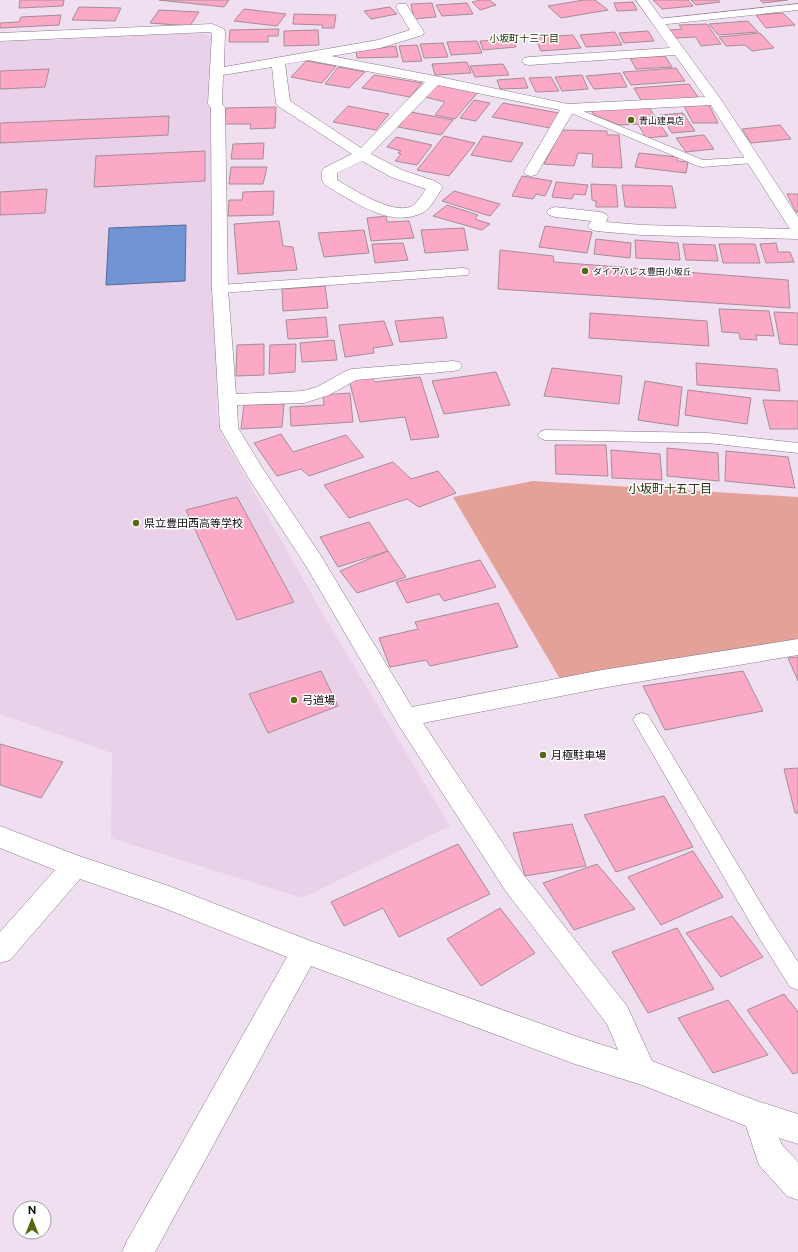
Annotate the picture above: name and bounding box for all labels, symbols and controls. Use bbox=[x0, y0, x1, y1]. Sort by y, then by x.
district label: 小坂町十三丁目 bbox=[489, 32, 559, 44]
marker: 青山建具店 bbox=[626, 115, 636, 125]
place label: 青山建具店 bbox=[639, 115, 684, 126]
marker: ダイアパレス豊田小坂丘 bbox=[580, 266, 590, 276]
place label: ダイアパレス豊田小坂丘 bbox=[593, 266, 692, 277]
district label: 小坂町十五丁目 bbox=[628, 482, 712, 496]
place label: 県立豊田西高等学校 bbox=[144, 517, 243, 529]
marker: 県立豊田西高等学校 bbox=[131, 518, 141, 528]
place label: 弓道場 bbox=[302, 694, 335, 706]
marker: 弓道場 bbox=[289, 695, 299, 705]
place label: 月極駐車場 bbox=[551, 749, 606, 761]
marker: 月極駐車場 bbox=[538, 750, 548, 760]
north arrow bbox=[12, 1200, 52, 1240]
text: N bbox=[28, 1204, 36, 1216]

